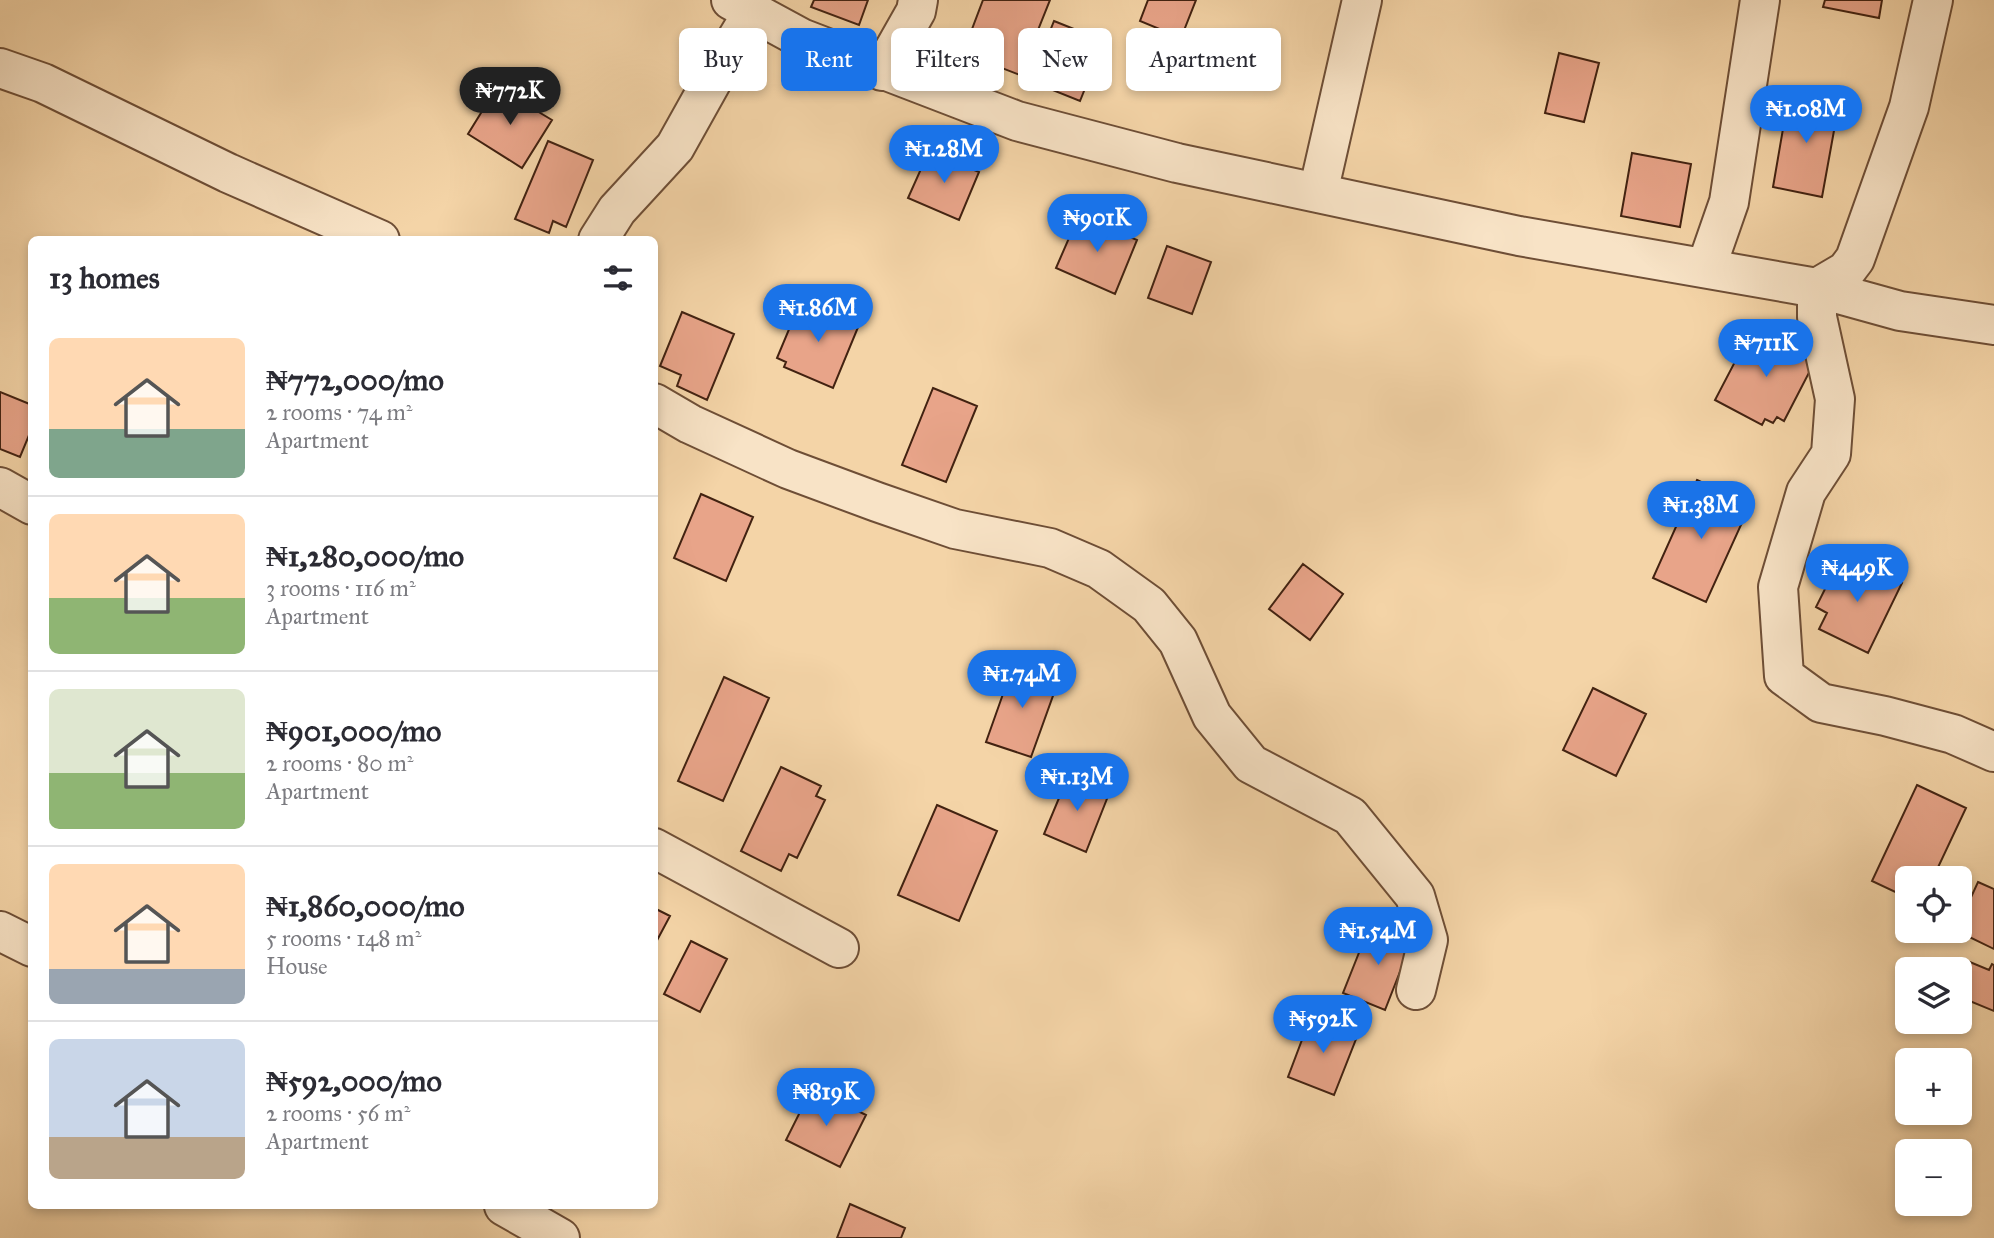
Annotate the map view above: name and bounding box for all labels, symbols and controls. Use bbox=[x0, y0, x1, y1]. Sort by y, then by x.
chip: Buy bbox=[679, 28, 767, 91]
chip: Rent bbox=[781, 28, 877, 91]
chip: Filters bbox=[891, 28, 1004, 91]
chip: New bbox=[1018, 28, 1112, 91]
chip: Apartment bbox=[1126, 28, 1281, 91]
pin: ₦772K bbox=[461, 68, 559, 127]
text: ₦772K bbox=[476, 76, 544, 104]
pin: ₦1.08M bbox=[1749, 86, 1863, 145]
text: ₦1.08M bbox=[1766, 94, 1846, 122]
pin: ₦1.28M bbox=[887, 125, 1001, 185]
text: ₦1.28M bbox=[905, 134, 983, 162]
pin: ₦901K bbox=[1048, 194, 1146, 254]
text: ₦901K bbox=[1063, 203, 1131, 231]
icon: filters bbox=[599, 259, 637, 297]
text: 13 homes bbox=[49, 260, 160, 296]
pin: ₦1.86M bbox=[761, 284, 875, 344]
text: ₦1.86M bbox=[779, 293, 857, 321]
pin: ₦711K bbox=[1717, 320, 1815, 379]
text: ₦711K bbox=[1734, 328, 1798, 356]
text: ₦772,000/mo bbox=[266, 362, 444, 398]
icon: home bbox=[105, 366, 189, 450]
text: 2 rooms · 74 m² bbox=[266, 398, 412, 426]
text: Apartment bbox=[266, 426, 369, 454]
pin: ₦1.38M bbox=[1644, 482, 1758, 541]
text: ₦1.38M bbox=[1663, 490, 1739, 518]
text: ₦1,280,000/mo bbox=[266, 538, 464, 574]
icon: home bbox=[105, 542, 189, 626]
pin: ₦449K bbox=[1808, 544, 1906, 604]
text: ₦449K bbox=[1822, 553, 1892, 581]
text: 3 rooms · 116 m² bbox=[266, 574, 416, 602]
text: Apartment bbox=[266, 602, 369, 630]
pin: ₦1.74M bbox=[965, 650, 1079, 710]
text: ₦1.74M bbox=[983, 659, 1061, 687]
text: ₦901,000/mo bbox=[266, 713, 441, 749]
icon: home bbox=[105, 717, 189, 801]
text: 2 rooms · 80 m² bbox=[266, 749, 413, 777]
pin: ₦1.13M bbox=[1020, 754, 1134, 813]
text: ₦1.13M bbox=[1041, 762, 1113, 790]
text: Apartment bbox=[266, 777, 369, 805]
map controls bbox=[1895, 866, 1972, 1216]
button: locate bbox=[1895, 866, 1972, 943]
text: ₦1,860,000/mo bbox=[266, 888, 465, 924]
icon: home bbox=[105, 892, 189, 976]
pin: ₦1.54M bbox=[1321, 908, 1435, 967]
text: ₦1.54M bbox=[1340, 916, 1416, 944]
text: 5 rooms · 148 m² bbox=[266, 924, 421, 952]
text: House bbox=[266, 952, 328, 980]
button: layers bbox=[1895, 957, 1972, 1034]
pin: ₦592K bbox=[1274, 996, 1372, 1055]
text: ₦592K bbox=[1289, 1004, 1357, 1032]
button: + bbox=[1895, 1048, 1972, 1125]
text: ₦592,000/mo bbox=[266, 1063, 442, 1099]
icon: home bbox=[105, 1067, 189, 1151]
pin: ₦819K bbox=[777, 1068, 875, 1128]
text: ₦819K bbox=[793, 1077, 859, 1105]
text: 2 rooms · 56 m² bbox=[266, 1099, 410, 1127]
text: Apartment bbox=[266, 1127, 369, 1155]
button: − bbox=[1895, 1139, 1972, 1216]

